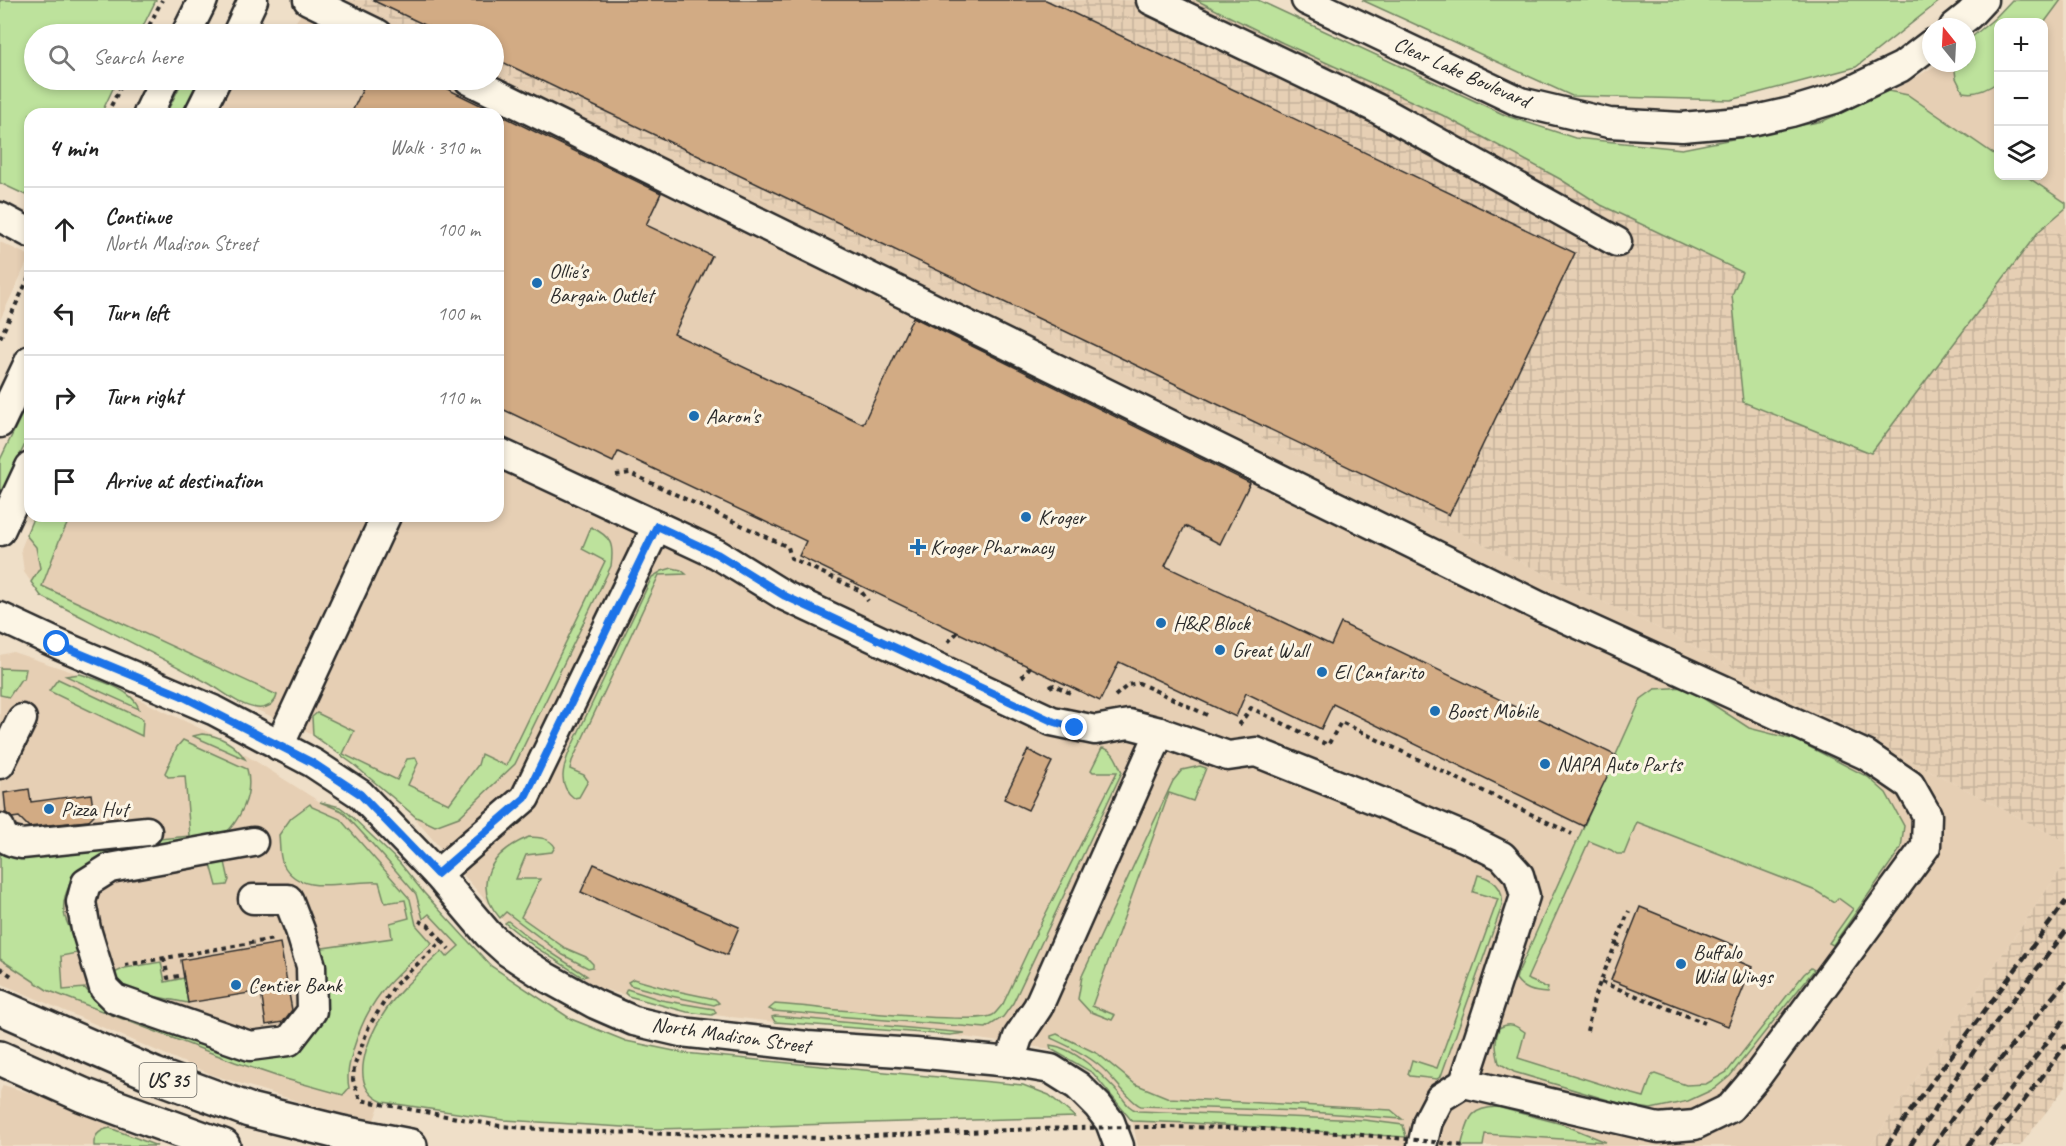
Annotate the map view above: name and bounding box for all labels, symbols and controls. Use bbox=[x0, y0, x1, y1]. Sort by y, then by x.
north arrow bbox=[1922, 18, 1976, 72]
map controls bbox=[1994, 18, 2048, 180]
button: + bbox=[1994, 18, 2048, 72]
search box bbox=[24, 24, 504, 90]
street label: Clear Lake Boulevard bbox=[1390, 30, 1537, 115]
icon: search bbox=[45, 41, 78, 74]
text: Search here bbox=[93, 43, 183, 71]
button: − bbox=[1994, 72, 2048, 126]
button: layers bbox=[1994, 126, 2048, 180]
text: 4 min bbox=[48, 131, 98, 164]
text: Walk · 310 m bbox=[390, 135, 480, 160]
text: Continue bbox=[105, 203, 171, 231]
icon: ahead bbox=[48, 213, 81, 246]
text: 100 m bbox=[437, 217, 480, 242]
text: North Madison Street bbox=[105, 231, 257, 256]
place label: Ollie's Bargain Outlet bbox=[549, 258, 657, 308]
marker: Ollie's Bargain Outlet bbox=[530, 276, 544, 290]
icon: left bbox=[48, 297, 81, 330]
text: Turn left bbox=[105, 299, 169, 327]
text: 100 m bbox=[437, 301, 480, 326]
icon: right bbox=[48, 381, 81, 414]
text: Turn right bbox=[105, 383, 182, 411]
text: 110 m bbox=[437, 385, 480, 410]
place label: Aaron's bbox=[706, 403, 762, 429]
marker: Aaron's bbox=[687, 409, 701, 423]
icon: arrive bbox=[48, 465, 81, 498]
text: Arrive at destination bbox=[105, 467, 262, 495]
place label: Kroger bbox=[1038, 504, 1087, 530]
marker: Kroger bbox=[1019, 510, 1033, 524]
place label: Kroger Pharmacy bbox=[930, 534, 1056, 560]
marker: Kroger Pharmacy bbox=[911, 540, 925, 554]
place label: H&R Block bbox=[1173, 610, 1251, 636]
marker: H&R Block bbox=[1154, 616, 1168, 630]
route start bbox=[43, 630, 69, 656]
place label: Great Wall bbox=[1232, 637, 1311, 663]
marker: Great Wall bbox=[1213, 643, 1227, 657]
place label: El Cantarito bbox=[1334, 659, 1425, 685]
marker: El Cantarito bbox=[1315, 665, 1329, 679]
place label: Boost Mobile bbox=[1447, 698, 1539, 724]
marker: Boost Mobile bbox=[1428, 704, 1442, 718]
route end bbox=[1061, 714, 1087, 740]
place label: NAPA Auto Parts bbox=[1557, 751, 1684, 777]
marker: NAPA Auto Parts bbox=[1538, 757, 1552, 771]
place label: Pizza Hut bbox=[61, 796, 131, 822]
marker: Pizza Hut bbox=[42, 802, 56, 816]
place label: Buffalo Wild Wings bbox=[1693, 939, 1775, 989]
marker: Buffalo Wild Wings bbox=[1674, 957, 1688, 971]
place label: Centier Bank bbox=[248, 972, 343, 998]
marker: Centier Bank bbox=[229, 978, 243, 992]
street label: North Madison Street bbox=[650, 1011, 815, 1059]
road number: US 35 bbox=[140, 1063, 196, 1097]

